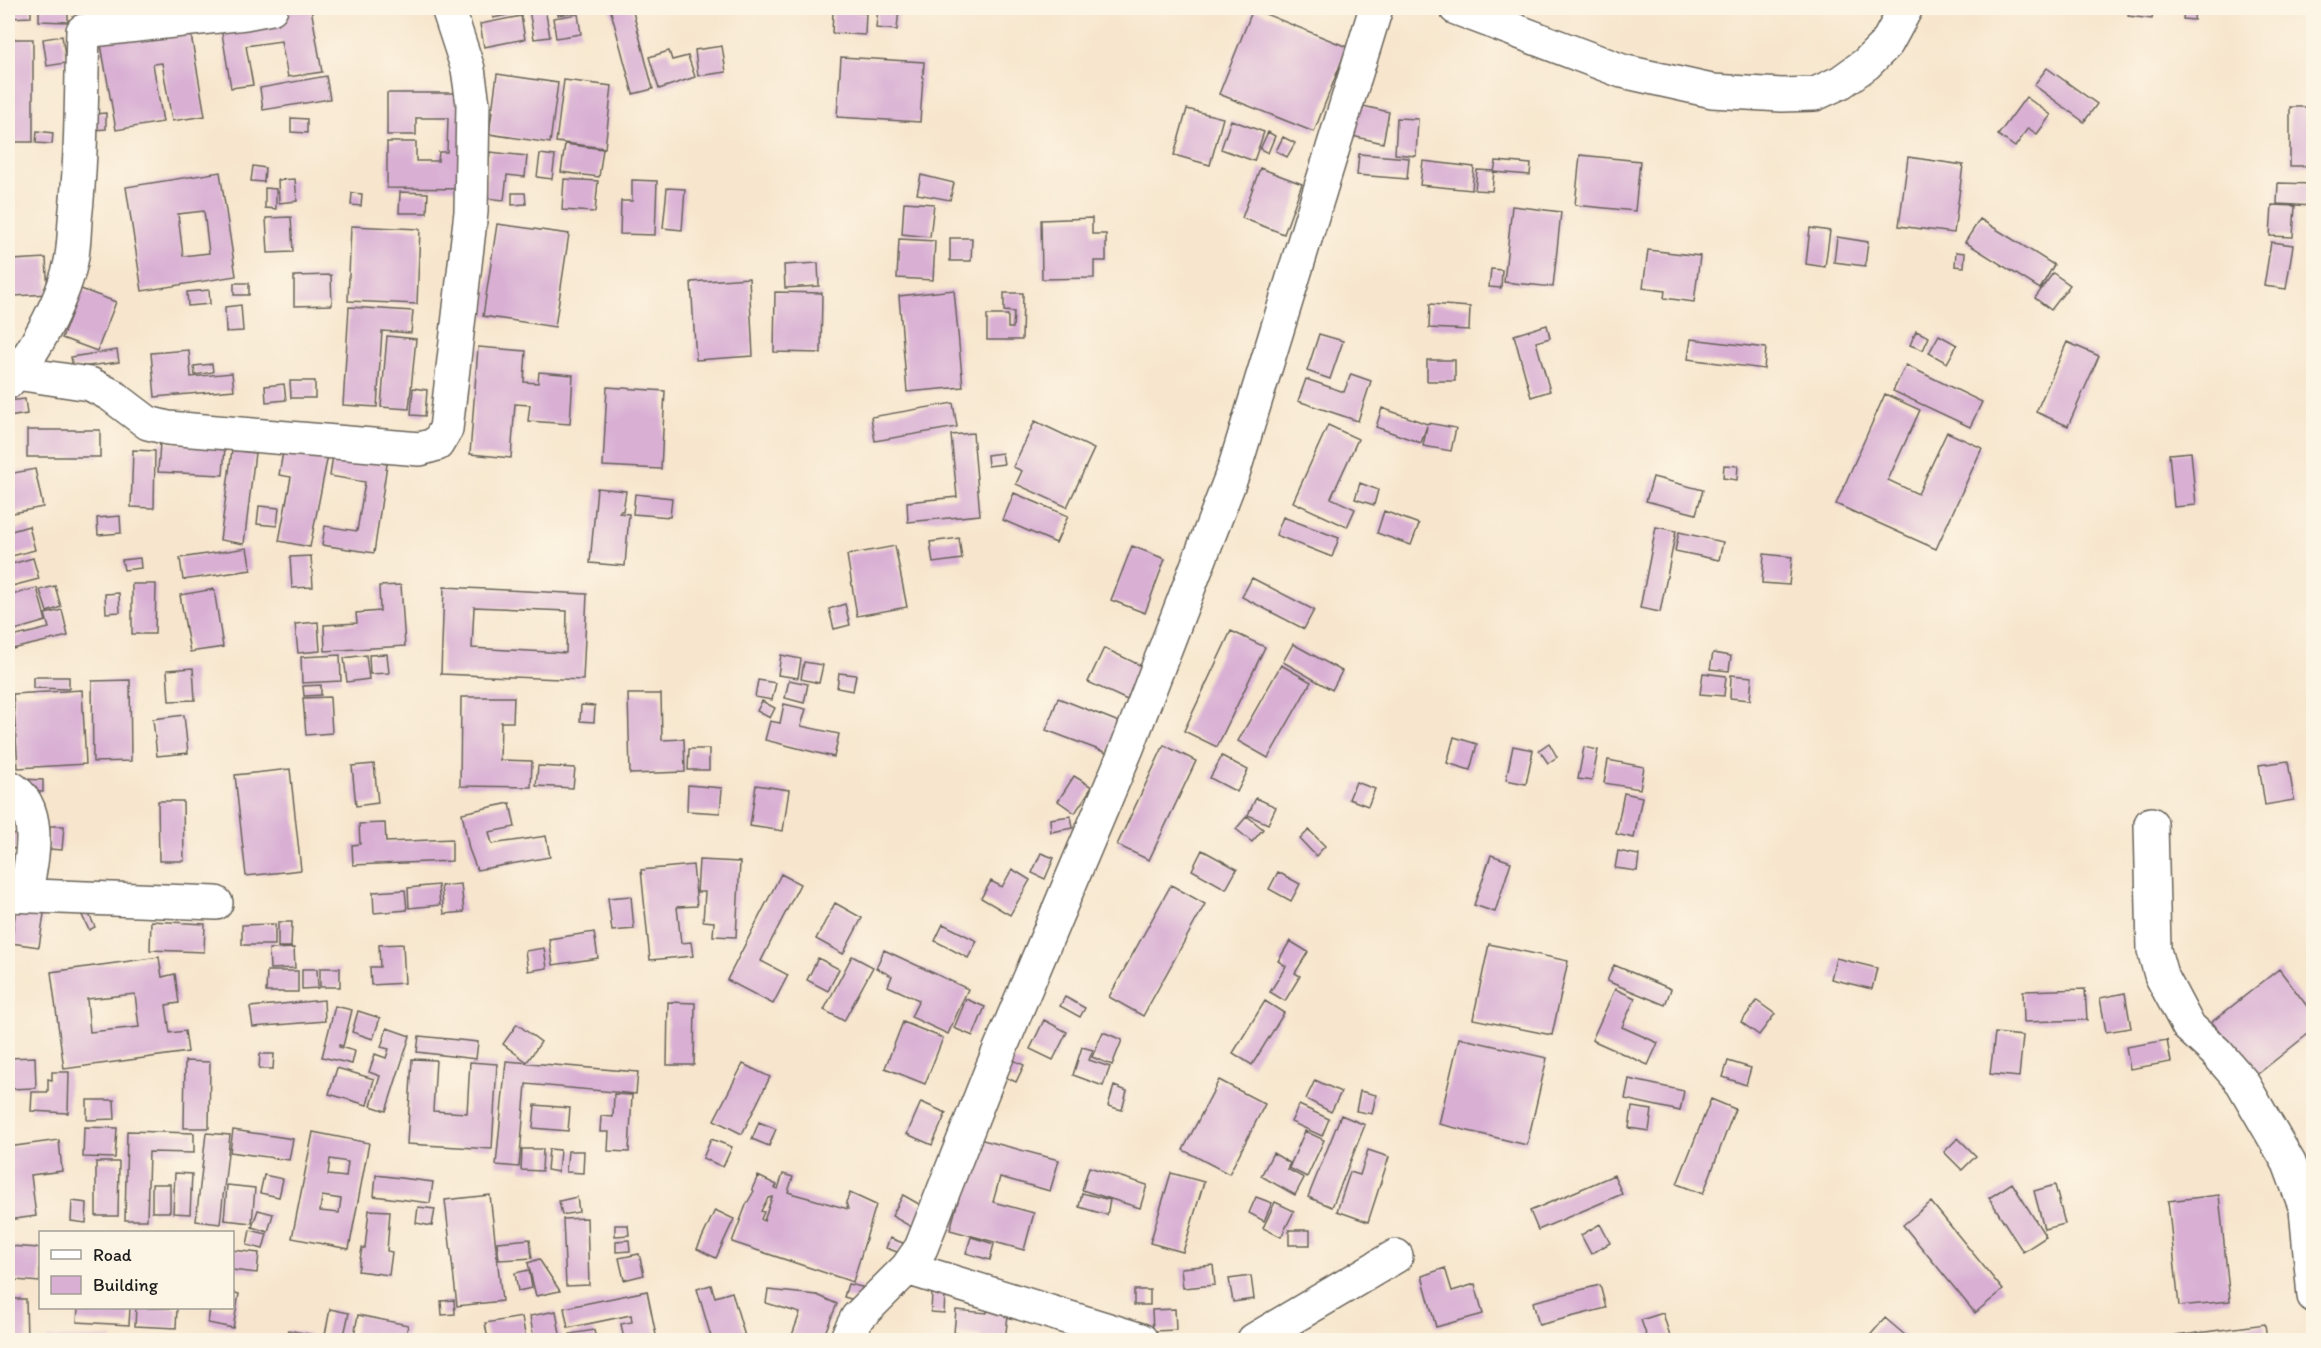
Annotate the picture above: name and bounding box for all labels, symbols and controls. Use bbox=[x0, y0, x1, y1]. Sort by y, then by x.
legend bbox=[39, 1231, 234, 1309]
text: Road bbox=[93, 1244, 132, 1266]
text: Building bbox=[93, 1274, 159, 1296]

